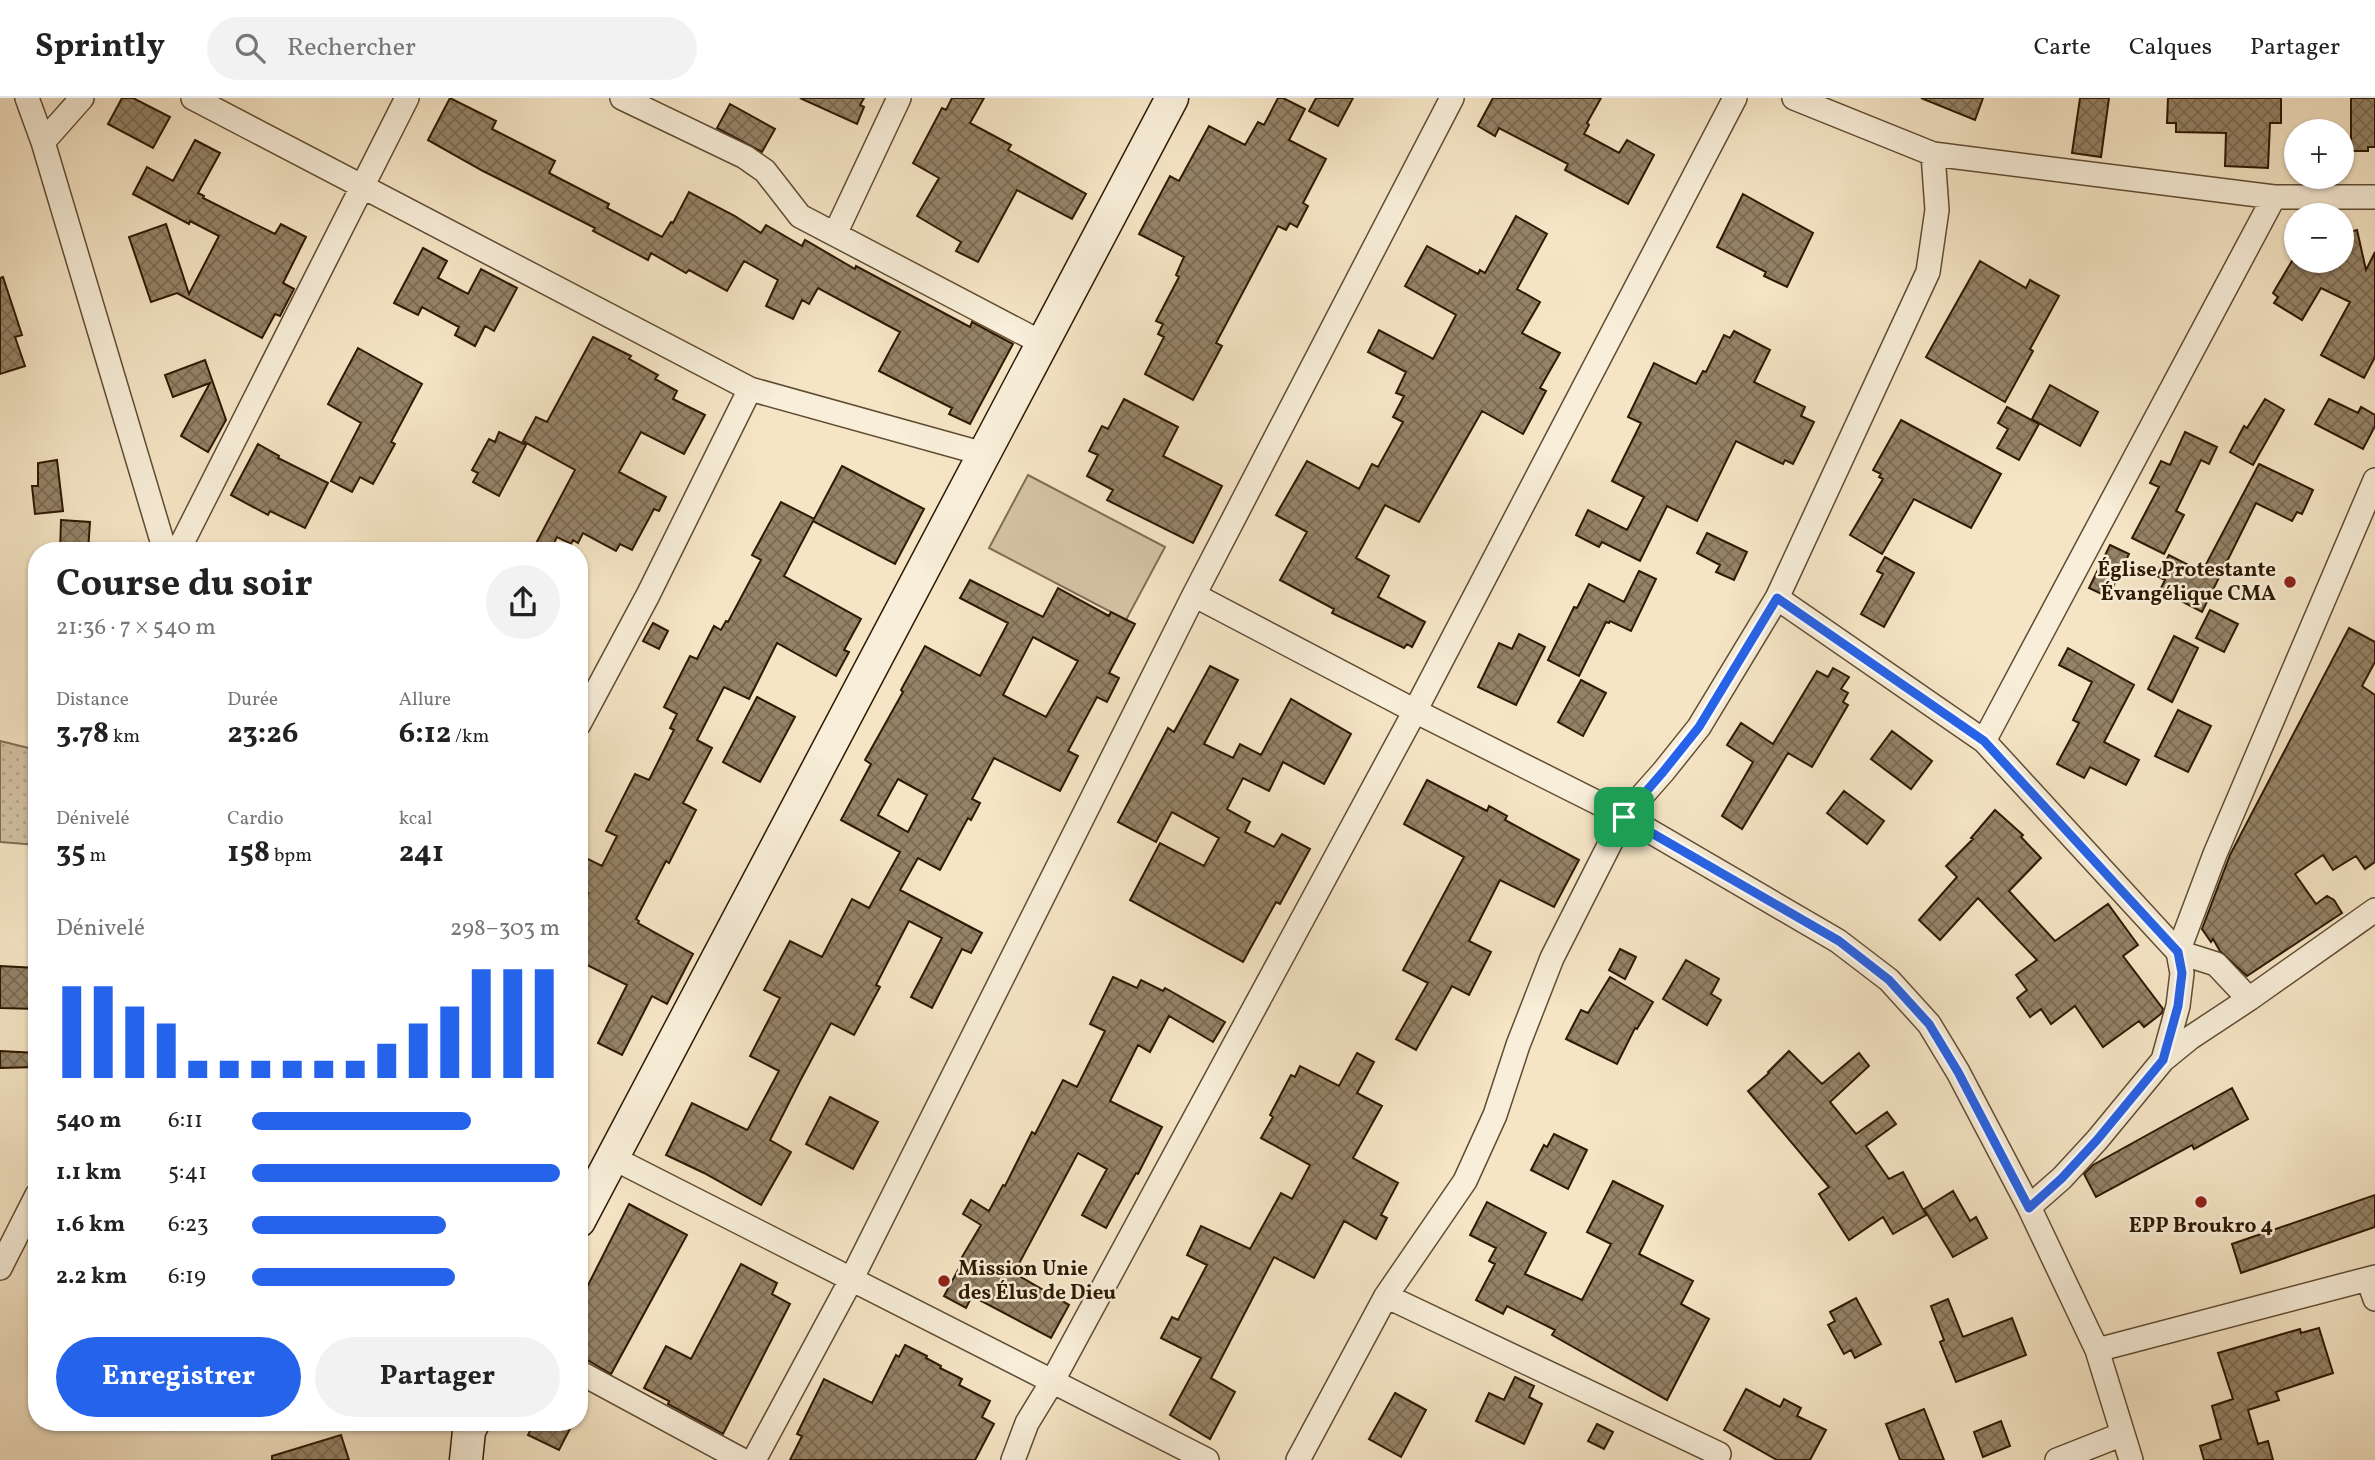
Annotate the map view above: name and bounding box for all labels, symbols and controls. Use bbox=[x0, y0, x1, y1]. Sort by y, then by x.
search box bbox=[207, 17, 697, 80]
text: Sprintly bbox=[35, 25, 165, 71]
icon: search bbox=[231, 29, 269, 67]
text: Rechercher bbox=[287, 30, 416, 66]
text: Carte bbox=[2034, 31, 2091, 65]
text: Calques bbox=[2129, 31, 2212, 65]
text: Partager bbox=[2250, 31, 2340, 65]
map controls bbox=[2284, 119, 2354, 273]
button: + bbox=[2284, 119, 2354, 189]
button: − bbox=[2284, 203, 2354, 273]
place label: Église Protestante Évangélique CMA bbox=[2097, 556, 2276, 609]
text: Course du soir bbox=[56, 559, 312, 612]
button: share bbox=[486, 565, 560, 639]
marker: Église Protestante Évangélique CMA bbox=[2282, 574, 2298, 590]
text: 21:36 · 7 × 540 m bbox=[56, 612, 216, 644]
text: Distance bbox=[56, 687, 129, 713]
text: Durée bbox=[227, 687, 278, 713]
text: Allure bbox=[399, 687, 451, 713]
text: 3.78 bbox=[56, 713, 109, 755]
text: 23:26 bbox=[227, 713, 298, 755]
text: 6:12 bbox=[399, 713, 451, 755]
text: km bbox=[109, 724, 140, 750]
text: /km bbox=[451, 724, 489, 750]
pin bbox=[1594, 787, 1654, 847]
icon: arrive bbox=[1605, 798, 1643, 836]
text: Dénivelé bbox=[56, 806, 129, 832]
text: Cardio bbox=[227, 806, 284, 832]
text: kcal bbox=[399, 806, 432, 832]
text: 35 bbox=[56, 832, 86, 874]
text: 158 bbox=[227, 832, 270, 874]
text: 241 bbox=[399, 832, 444, 874]
text: m bbox=[86, 843, 106, 869]
text: bpm bbox=[270, 843, 312, 869]
text: Dénivelé bbox=[56, 913, 145, 945]
text: 298–303 m bbox=[450, 913, 560, 945]
text: 540 m bbox=[56, 1105, 122, 1137]
text: 6:11 bbox=[168, 1105, 203, 1137]
text: 1.1 km bbox=[56, 1157, 122, 1189]
text: 5:41 bbox=[168, 1157, 207, 1189]
marker: EPP Broukro 4 bbox=[2193, 1194, 2209, 1210]
text: 1.6 km bbox=[56, 1209, 125, 1241]
text: 6:23 bbox=[168, 1209, 209, 1241]
place label: EPP Broukro 4 bbox=[2129, 1212, 2274, 1241]
place label: Mission Unie des Élus de Dieu bbox=[958, 1255, 1116, 1308]
text: 2.2 km bbox=[56, 1261, 127, 1293]
text: 6:19 bbox=[168, 1261, 206, 1293]
marker: Mission Unie des Élus de Dieu bbox=[936, 1273, 952, 1289]
button: Enregistrer bbox=[56, 1337, 301, 1417]
button: Partager bbox=[315, 1337, 560, 1417]

